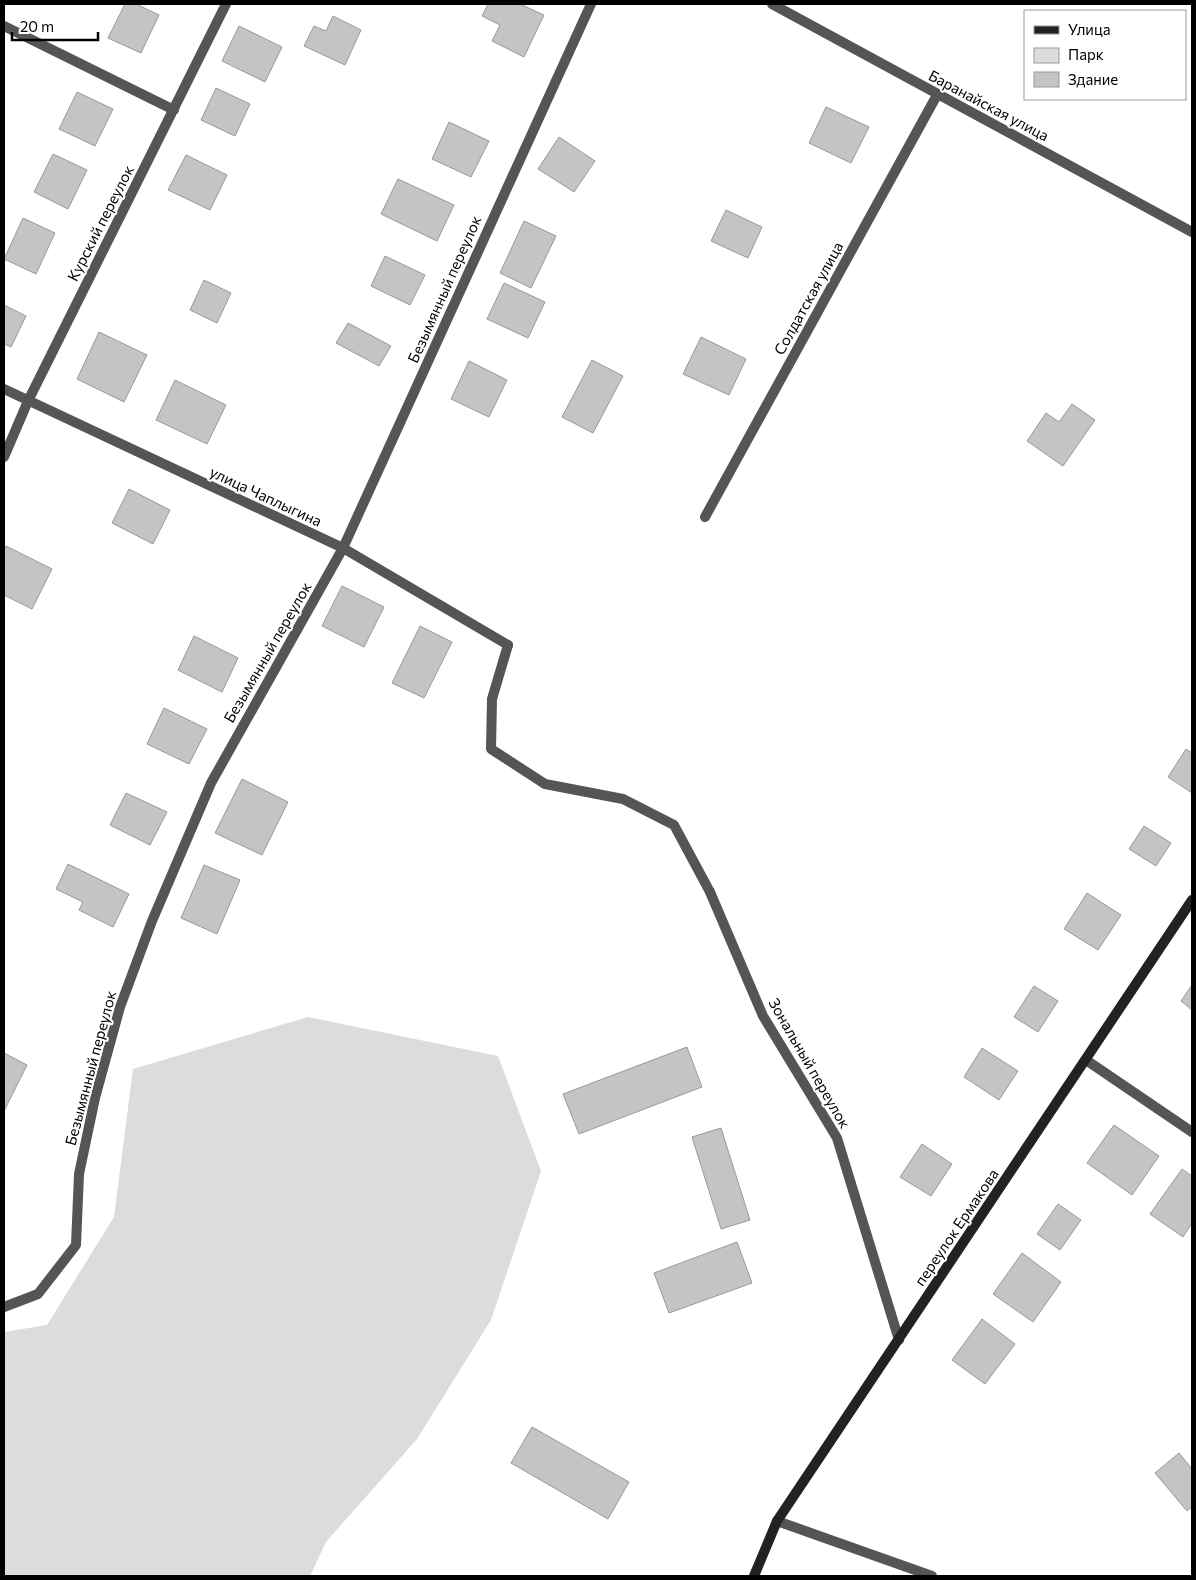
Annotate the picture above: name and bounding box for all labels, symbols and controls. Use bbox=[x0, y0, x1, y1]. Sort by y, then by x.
scale bar bbox=[12, 10, 99, 42]
legend bbox=[1024, 10, 1186, 100]
text: 20 m bbox=[20, 17, 54, 35]
text: Улица bbox=[1068, 20, 1110, 38]
text: Парк bbox=[1068, 45, 1104, 63]
street label: Баранайская улица bbox=[926, 66, 1052, 144]
text: Здание bbox=[1068, 70, 1118, 88]
street label: Курский переулок bbox=[63, 162, 137, 284]
street label: Безымянный переулок bbox=[403, 213, 485, 365]
street label: Солдатская улица bbox=[770, 238, 846, 358]
street label: улица Чаплыгина bbox=[207, 462, 325, 530]
street label: Безымянный переулок bbox=[219, 579, 315, 725]
street label: Безымянный переулок bbox=[61, 989, 119, 1147]
street label: Зональный переулок bbox=[765, 995, 855, 1131]
street label: переулок Ермакова bbox=[910, 1165, 1002, 1289]

